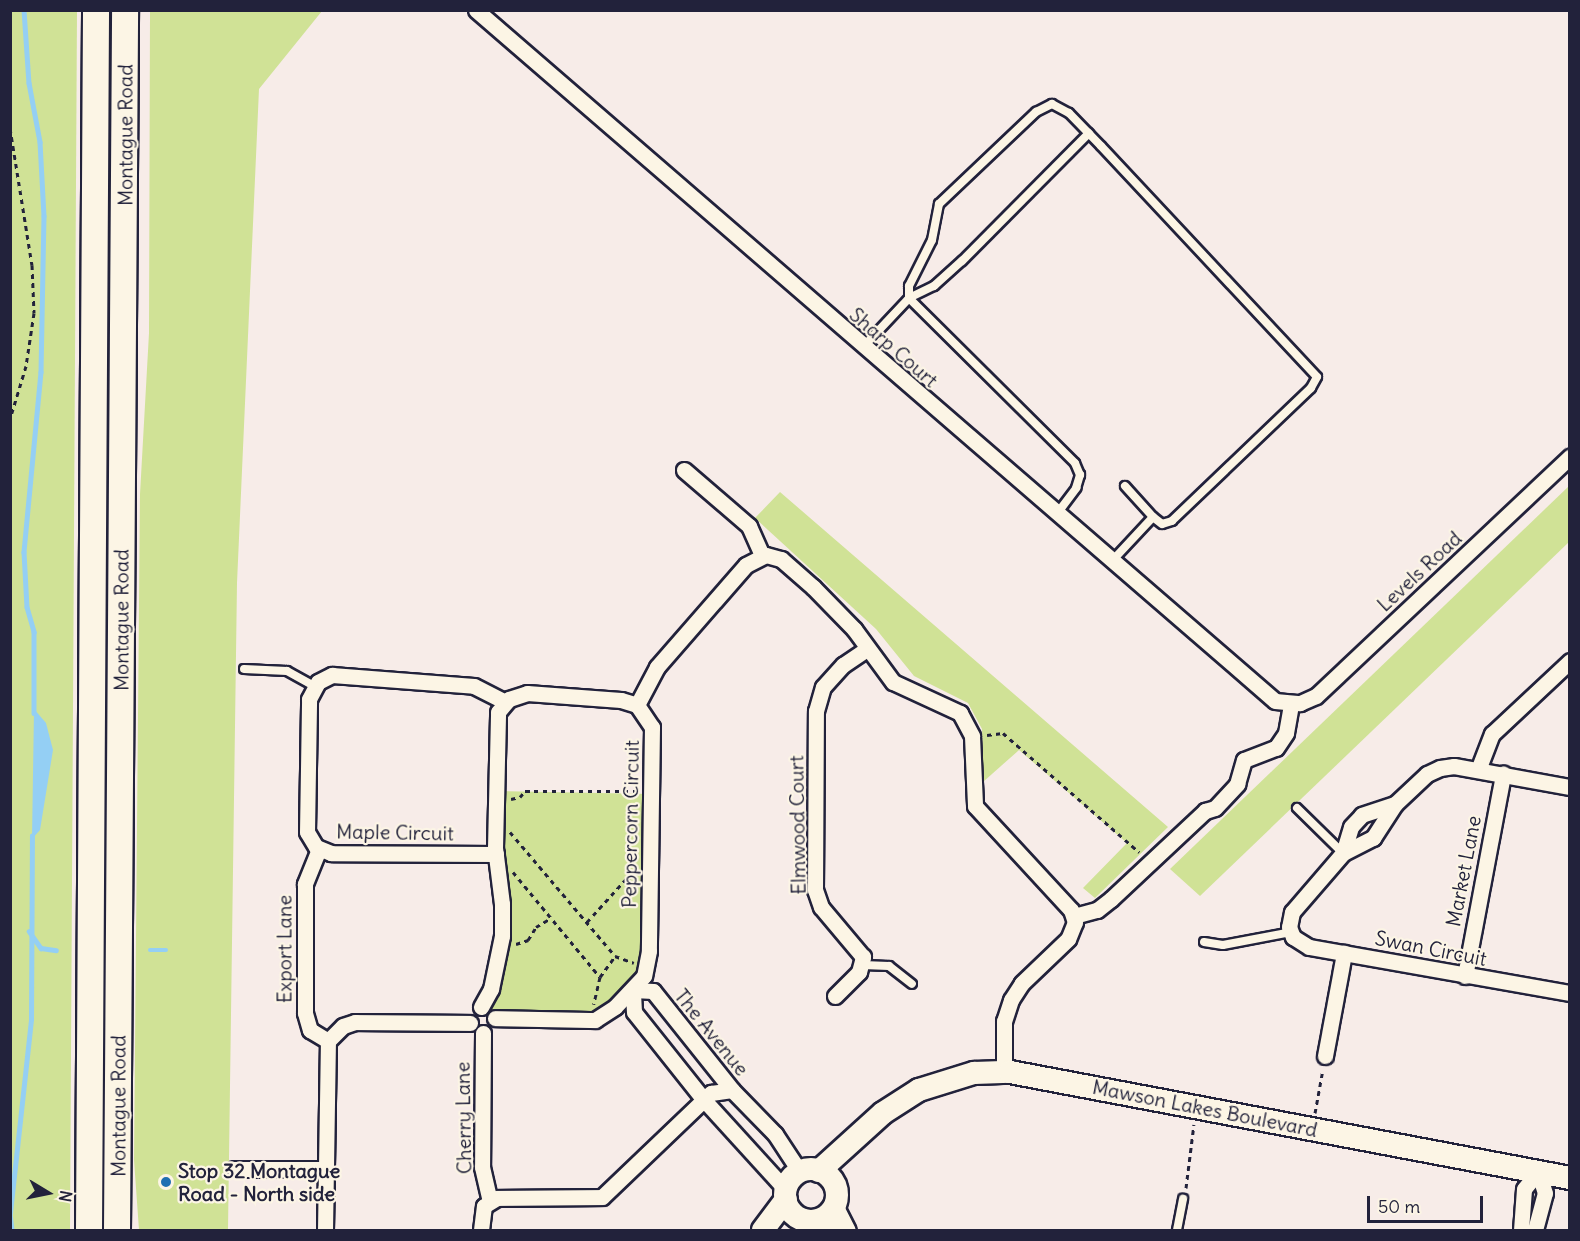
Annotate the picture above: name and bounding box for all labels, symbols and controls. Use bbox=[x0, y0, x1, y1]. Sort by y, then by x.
street label: Montague Road bbox=[113, 64, 137, 206]
street label: Sharp Court bbox=[845, 302, 943, 392]
street label: Levels Road bbox=[1372, 526, 1466, 616]
street label: Montague Road bbox=[109, 549, 133, 691]
street label: Peppercorn Circuit bbox=[617, 740, 643, 908]
street label: Elmwood Court bbox=[784, 755, 810, 895]
street label: Market Lane bbox=[1440, 813, 1486, 929]
street label: Maple Circuit bbox=[336, 819, 454, 845]
street label: Export Lane bbox=[272, 895, 296, 1003]
street label: Swan Circuit bbox=[1373, 925, 1489, 971]
street label: The Avenue bbox=[670, 984, 754, 1080]
street label: Montague Road bbox=[106, 1035, 130, 1177]
street label: Cherry Lane bbox=[450, 1062, 476, 1174]
street label: Mawson Lakes Boulevard bbox=[1090, 1074, 1320, 1142]
place label: Stop 32 Montague Road - North side bbox=[178, 1158, 340, 1205]
north arrow bbox=[18, 1163, 78, 1223]
marker: Stop 32 Montague Road - North side bbox=[159, 1175, 173, 1189]
scale bar bbox=[1370, 1184, 1486, 1222]
text: N bbox=[55, 1189, 77, 1203]
text: 50 m bbox=[1378, 1195, 1420, 1218]

